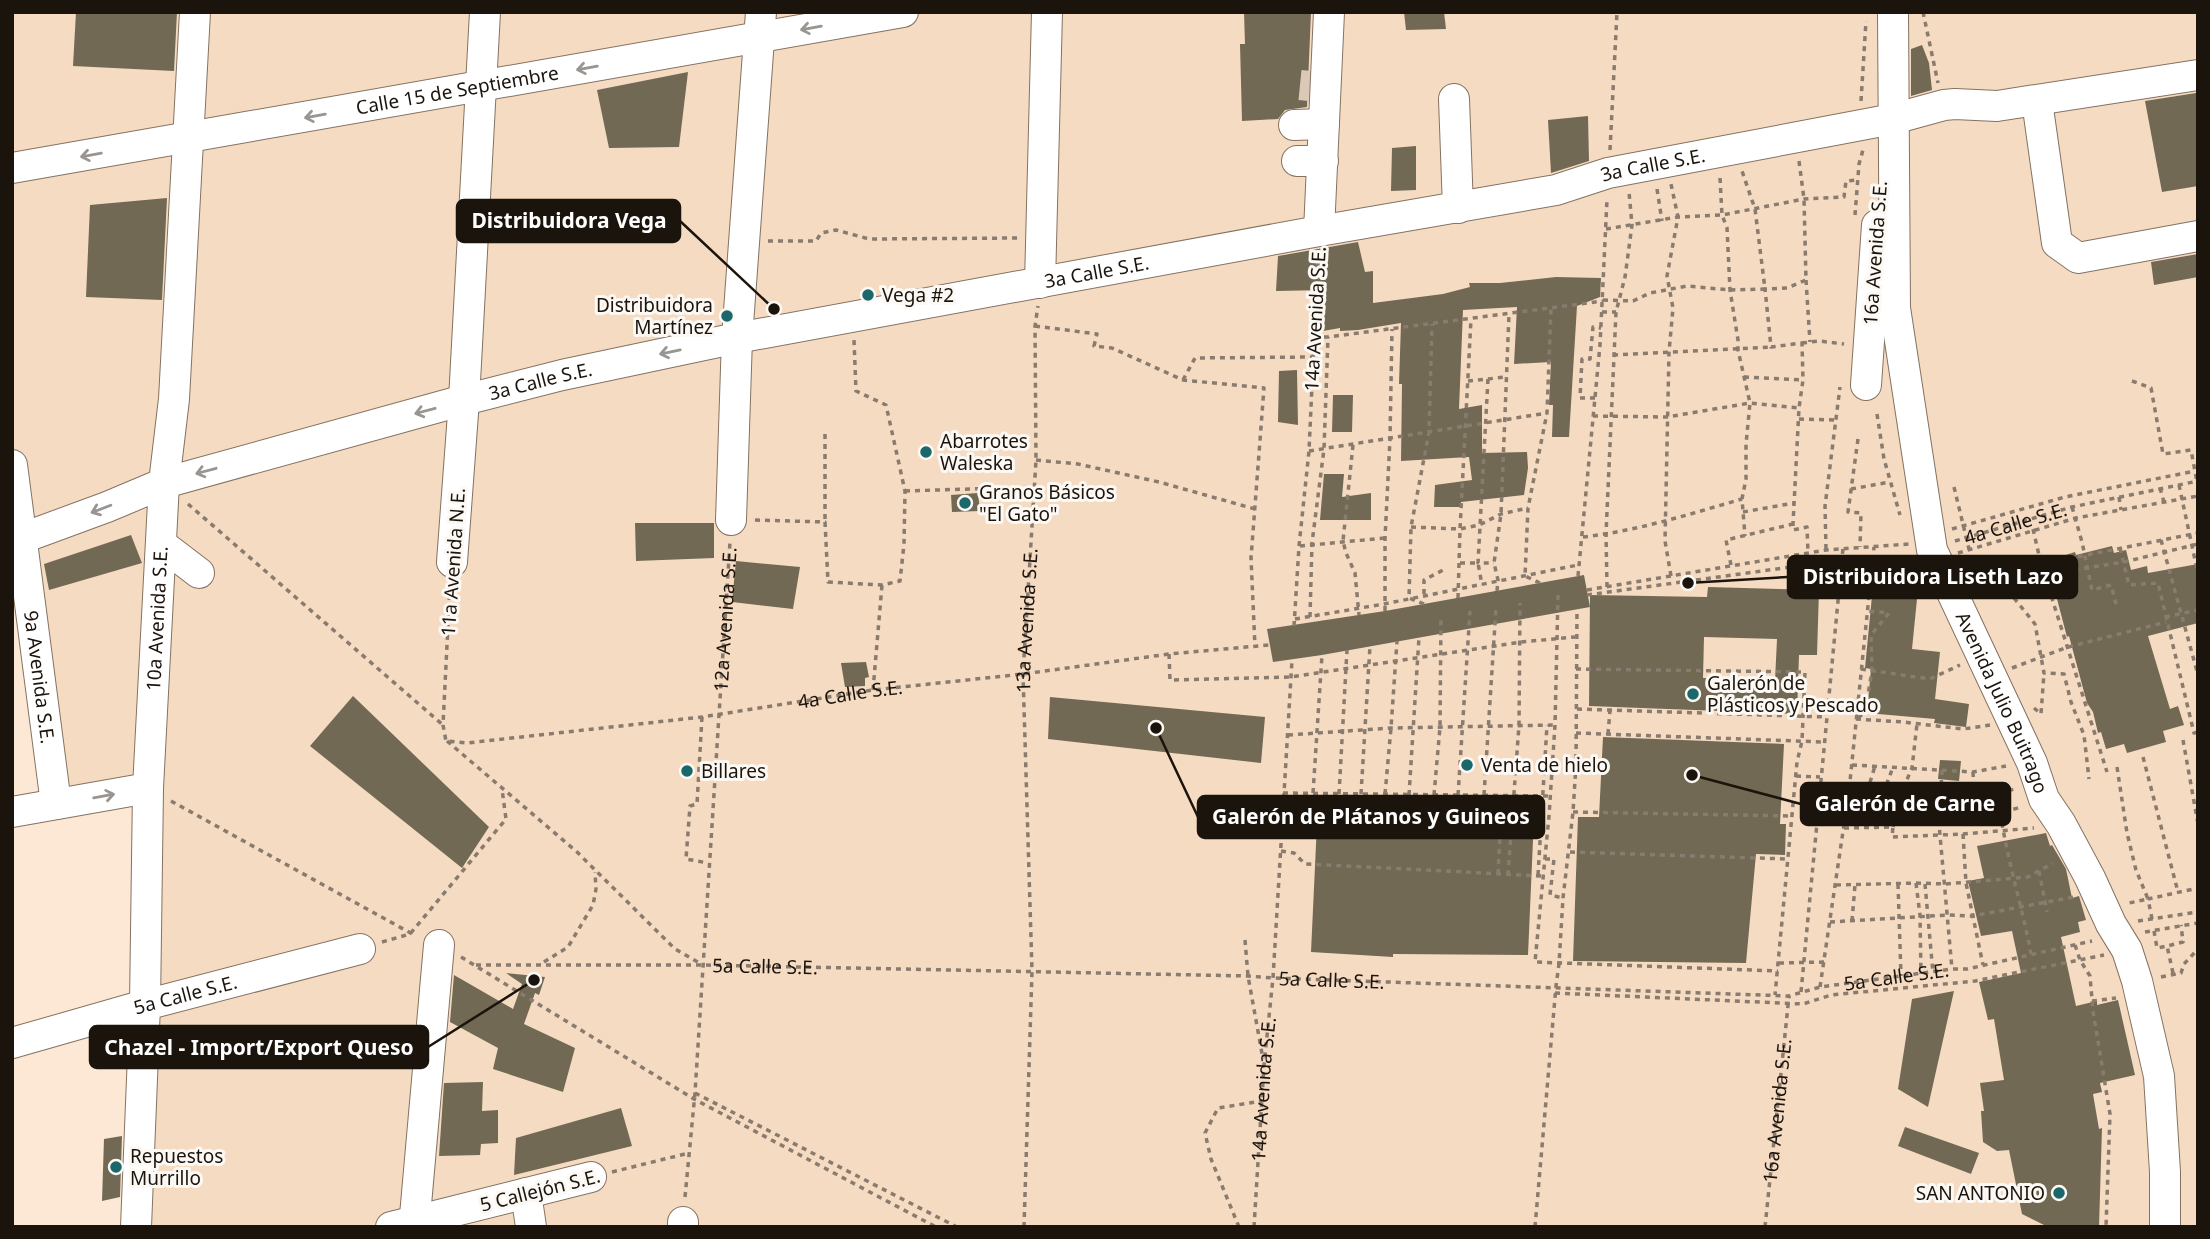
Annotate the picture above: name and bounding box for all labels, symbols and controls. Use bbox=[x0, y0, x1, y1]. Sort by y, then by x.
one-way arrow bbox=[800, 22, 823, 36]
street label: Calle 15 de Septiembre bbox=[354, 60, 561, 121]
one-way arrow bbox=[576, 62, 599, 75]
one-way arrow bbox=[304, 110, 327, 124]
street label: 3a Calle S.E. bbox=[1597, 142, 1707, 188]
one-way arrow bbox=[80, 149, 103, 162]
street label: 16a Avenida S.E. bbox=[1857, 180, 1893, 326]
callout: Distribuidora Vega bbox=[457, 200, 680, 242]
text: Distribuidora Vega bbox=[471, 206, 667, 234]
street label: 14a Avenida S.E. bbox=[1298, 246, 1332, 392]
street label: 3a Calle S.E. bbox=[1042, 250, 1151, 294]
place label: Vega #2 bbox=[882, 282, 954, 308]
marker: Vega #2 bbox=[860, 287, 876, 303]
place label: Distribuidora Martínez bbox=[596, 292, 713, 340]
marker: Distribuidora Martínez bbox=[719, 308, 735, 324]
one-way arrow bbox=[659, 346, 682, 359]
street label: 3a Calle S.E. bbox=[486, 356, 594, 406]
one-way arrow bbox=[414, 405, 436, 418]
place label: Abarrotes Waleska bbox=[940, 428, 1028, 476]
marker: Abarrotes Waleska bbox=[918, 444, 934, 460]
one-way arrow bbox=[195, 465, 217, 478]
place label: Granos Básicos "El Gato" bbox=[979, 479, 1115, 527]
street label: 11a Avenida N.E. bbox=[435, 487, 471, 637]
marker: Granos Básicos "El Gato" bbox=[957, 495, 973, 511]
street label: 4a Calle S.E. bbox=[1961, 496, 2070, 551]
one-way arrow bbox=[91, 504, 112, 516]
street label: 10a Avenida S.E. bbox=[140, 545, 174, 692]
street label: 12a Avenida S.E. bbox=[708, 546, 743, 693]
street label: 13a Avenida S.E. bbox=[1010, 547, 1044, 693]
callout: Distribuidora Liseth Lazo bbox=[1788, 556, 2077, 598]
text: Distribuidora Liseth Lazo bbox=[1803, 562, 2063, 590]
street label: Avenida Julio Buitrago bbox=[1950, 608, 2054, 797]
street label: 9a Avenida S.E. bbox=[18, 609, 61, 745]
place label: Galerón de Plásticos y Pescado bbox=[1707, 670, 1878, 718]
street label: 4a Calle S.E. bbox=[796, 674, 904, 715]
marker: Galerón de Plásticos y Pescado bbox=[1685, 686, 1701, 702]
place label: Venta de hielo bbox=[1481, 752, 1608, 778]
marker: Venta de hielo bbox=[1459, 757, 1475, 773]
place label: Billares bbox=[701, 758, 766, 784]
marker: Billares bbox=[679, 763, 695, 779]
callout: Galerón de Carne bbox=[1801, 783, 2010, 825]
one-way arrow bbox=[92, 789, 115, 802]
text: Galerón de Carne bbox=[1815, 789, 1995, 817]
callout: Galerón de Plátanos y Guineos bbox=[1198, 796, 1544, 838]
text: Galerón de Plátanos y Guineos bbox=[1212, 802, 1530, 830]
street label: 5a Calle S.E. bbox=[712, 952, 818, 980]
street label: 5a Calle S.E. bbox=[1842, 957, 1951, 997]
street label: 5a Calle S.E. bbox=[1278, 965, 1385, 995]
street label: 5a Calle S.E. bbox=[131, 969, 240, 1021]
street label: 14a Avenida S.E. bbox=[1245, 1016, 1282, 1162]
callout: Chazel - Import/Export Queso bbox=[90, 1026, 428, 1068]
text: Chazel - Import/Export Queso bbox=[104, 1033, 414, 1061]
street label: 16a Avenida S.E. bbox=[1757, 1037, 1798, 1184]
place label: Repuestos Murrillo bbox=[130, 1143, 223, 1191]
marker: Repuestos Murrillo bbox=[108, 1159, 124, 1175]
street label: 5 Callejón S.E. bbox=[477, 1162, 603, 1218]
place label: SAN ANTONIO bbox=[1916, 1180, 2045, 1206]
marker: SAN ANTONIO bbox=[2051, 1185, 2067, 1201]

